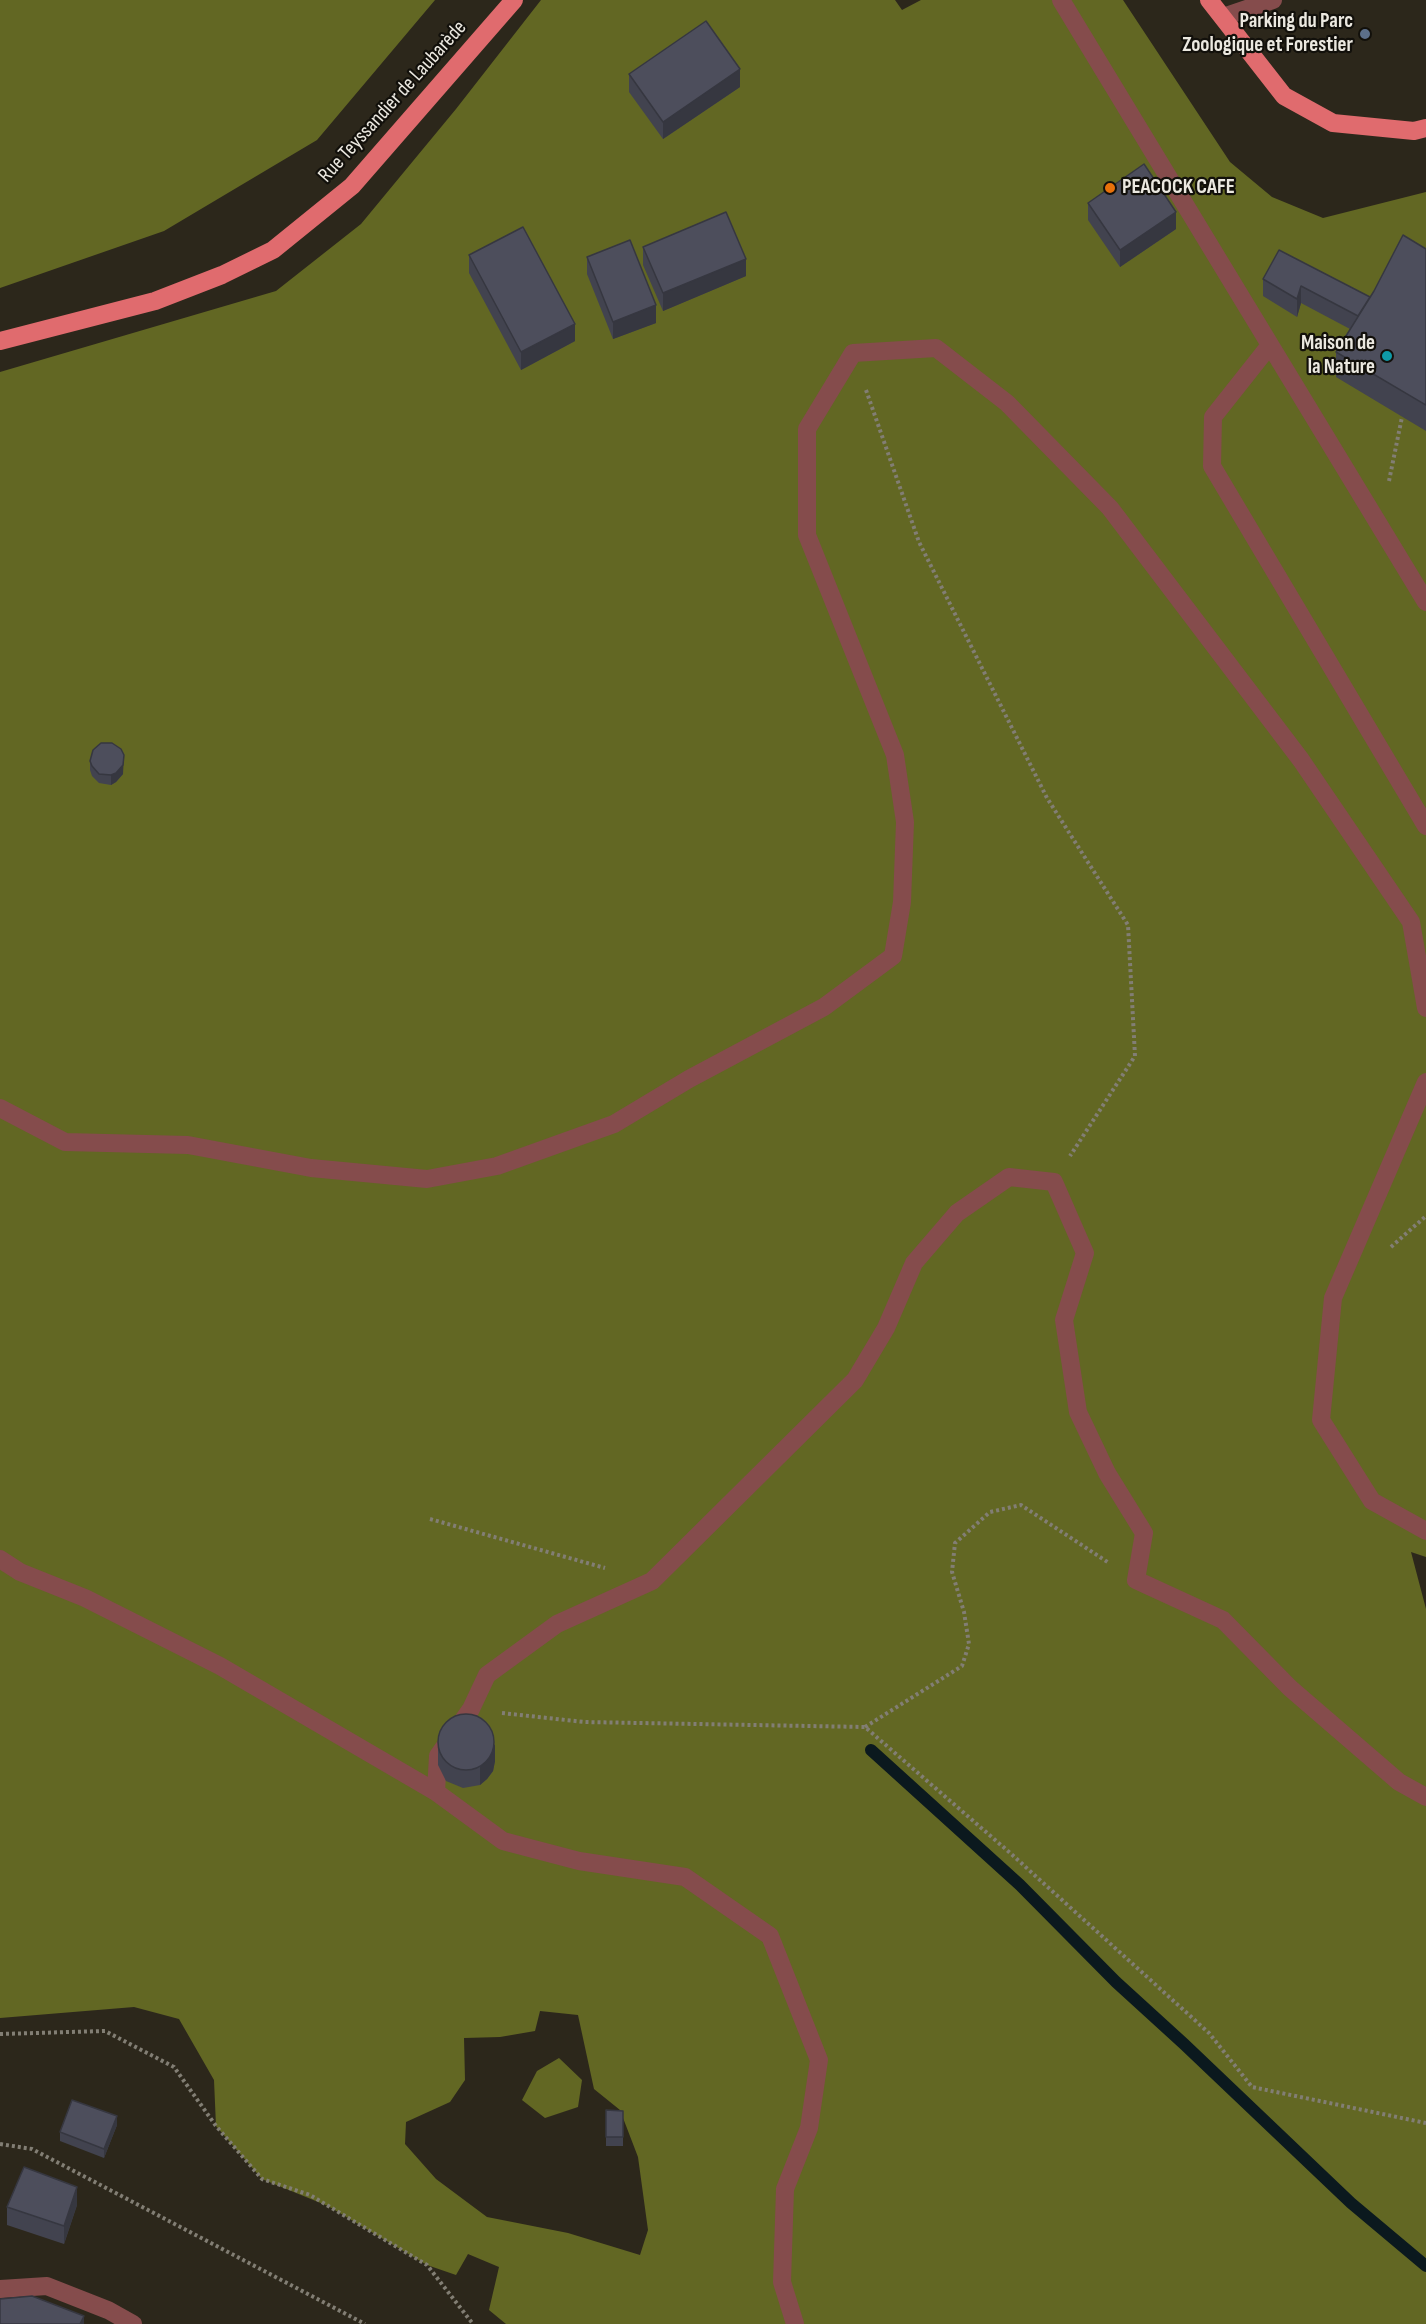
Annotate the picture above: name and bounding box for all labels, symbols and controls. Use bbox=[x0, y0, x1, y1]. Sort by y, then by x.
place label: Parking du Parc Zoologique et Forestier bbox=[1182, 9, 1353, 59]
street label: Rue Teyssandier de Laubarède bbox=[314, 16, 472, 188]
marker: Parking du Parc Zoologique et Forestier bbox=[1358, 27, 1372, 41]
place label: PEACOCK CAFE bbox=[1122, 175, 1235, 201]
marker: PEACOCK CAFE bbox=[1103, 181, 1117, 195]
place label: Maison de la Nature bbox=[1301, 331, 1375, 381]
marker: Maison de la Nature bbox=[1380, 349, 1394, 363]

